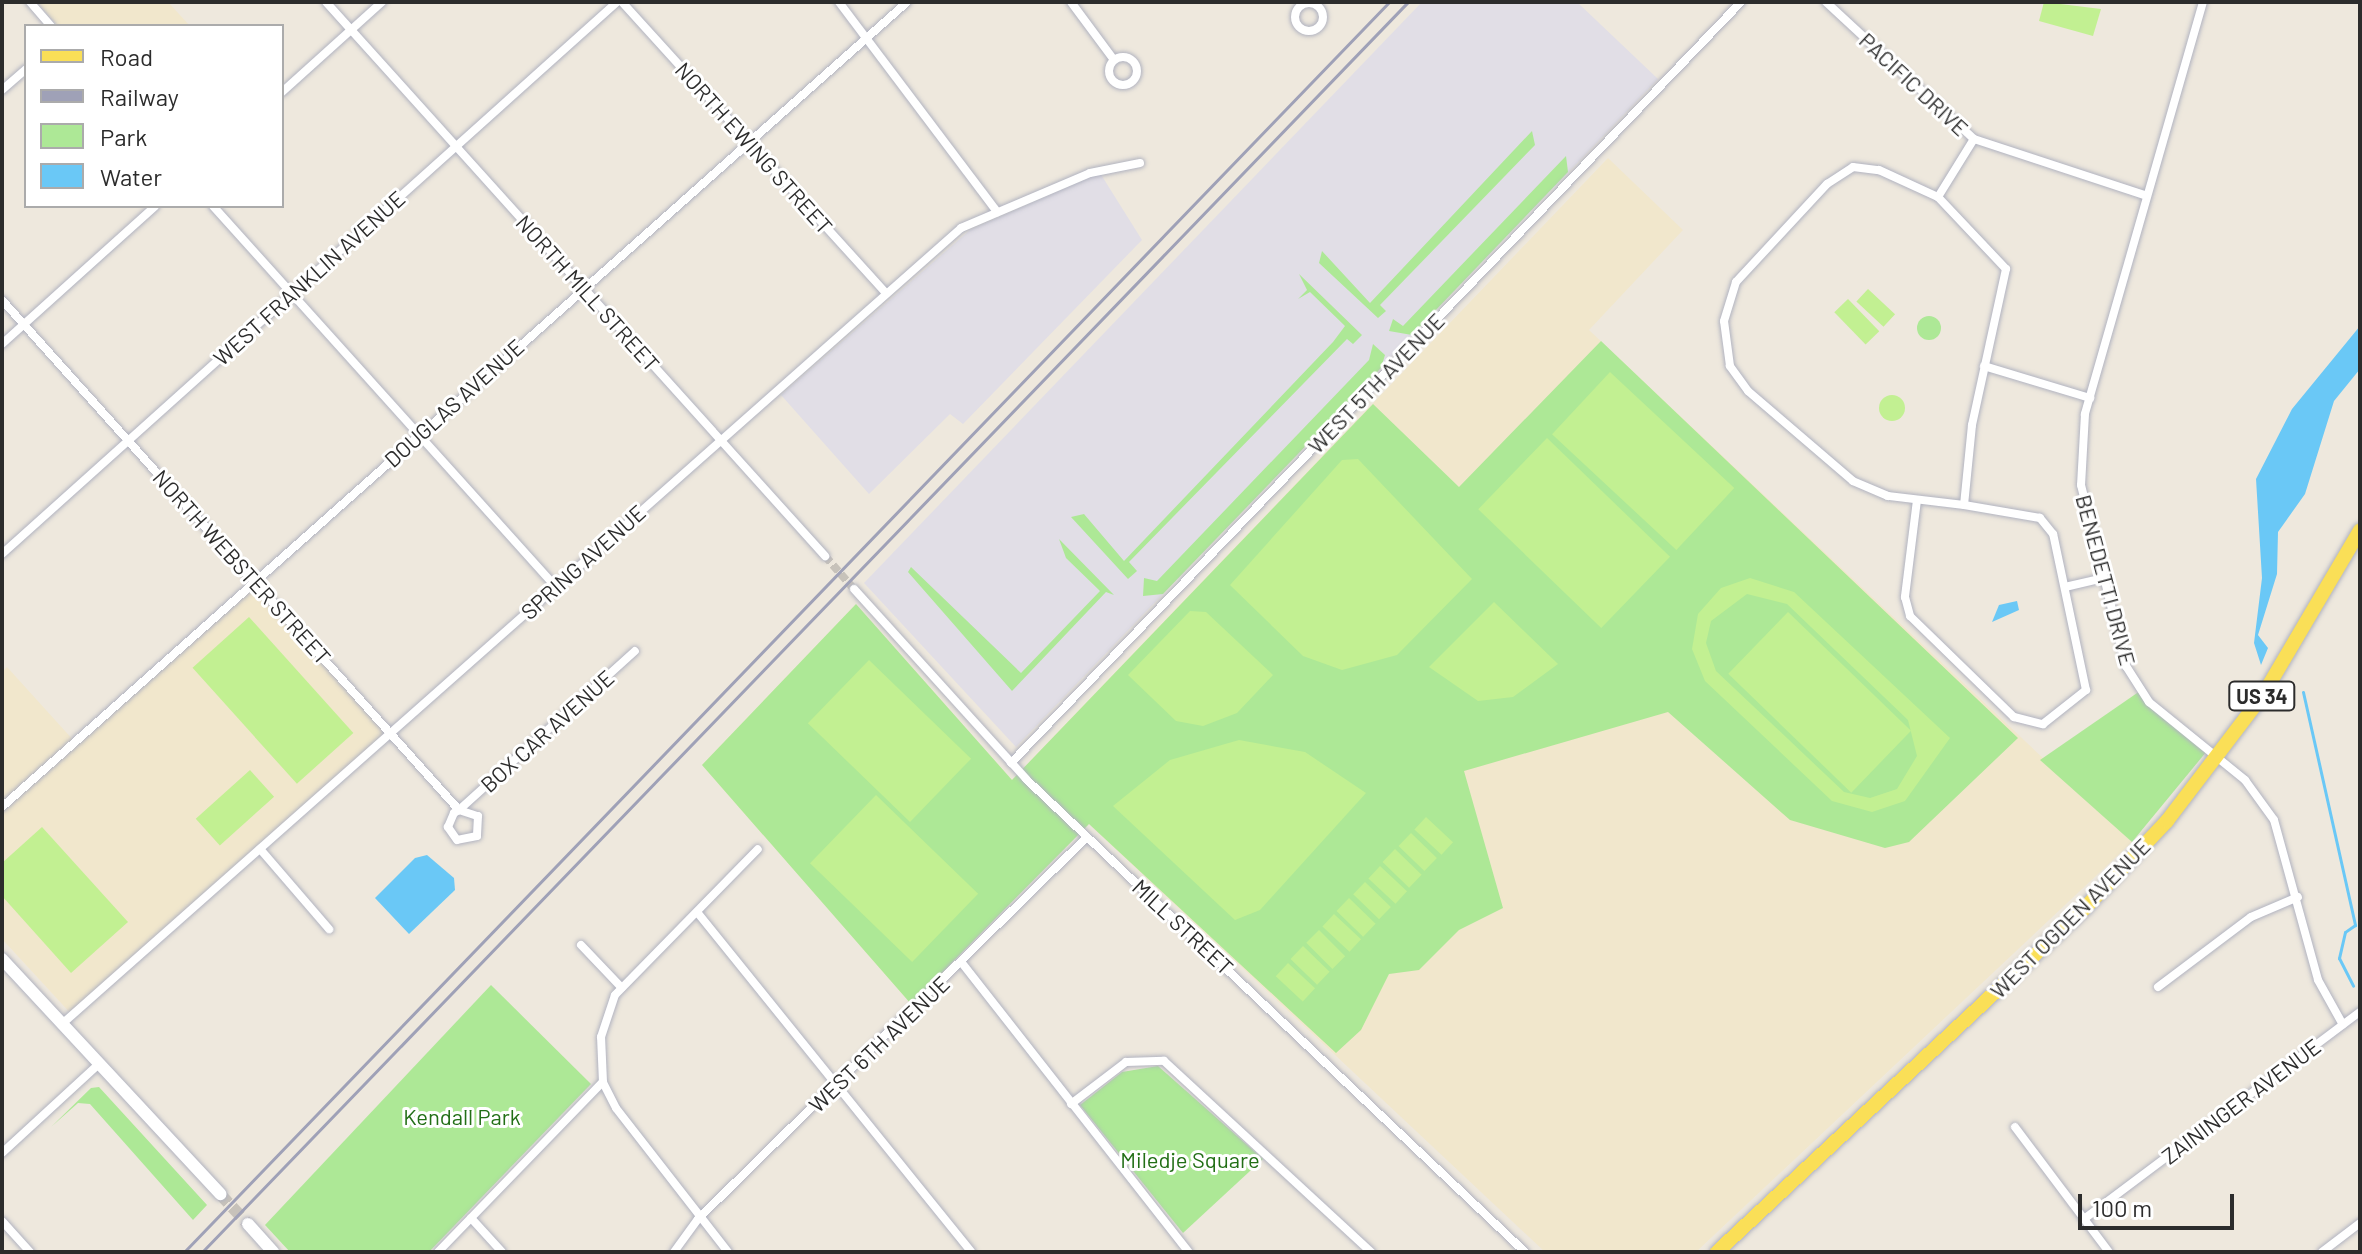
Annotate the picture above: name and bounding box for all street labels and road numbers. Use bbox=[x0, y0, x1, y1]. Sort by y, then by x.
street label: PACIFIC DRIVE bbox=[1854, 27, 1974, 141]
street label: NORTH EWING STREET bbox=[670, 57, 838, 239]
street label: WEST FRANKLIN AVENUE bbox=[208, 185, 410, 371]
street label: NORTH MILL STREET bbox=[511, 209, 665, 377]
street label: WEST 5TH AVENUE bbox=[1302, 307, 1450, 459]
street label: DOUGLAS AVENUE bbox=[379, 333, 529, 473]
street label: NORTH WEBSTER STREET bbox=[148, 464, 336, 670]
street label: BENEDETTI DRIVE bbox=[2071, 492, 2141, 668]
street label: SPRING AVENUE bbox=[515, 499, 651, 625]
street label: BOX CAR AVENUE bbox=[475, 664, 619, 798]
road number: US 34 bbox=[2228, 680, 2296, 712]
street label: WEST OGDEN AVENUE bbox=[1984, 832, 2156, 1004]
street label: MILL STREET bbox=[1127, 874, 1239, 980]
street label: WEST 6TH AVENUE bbox=[803, 970, 955, 1118]
street label: ZAININGER AVENUE bbox=[2156, 1033, 2326, 1169]

